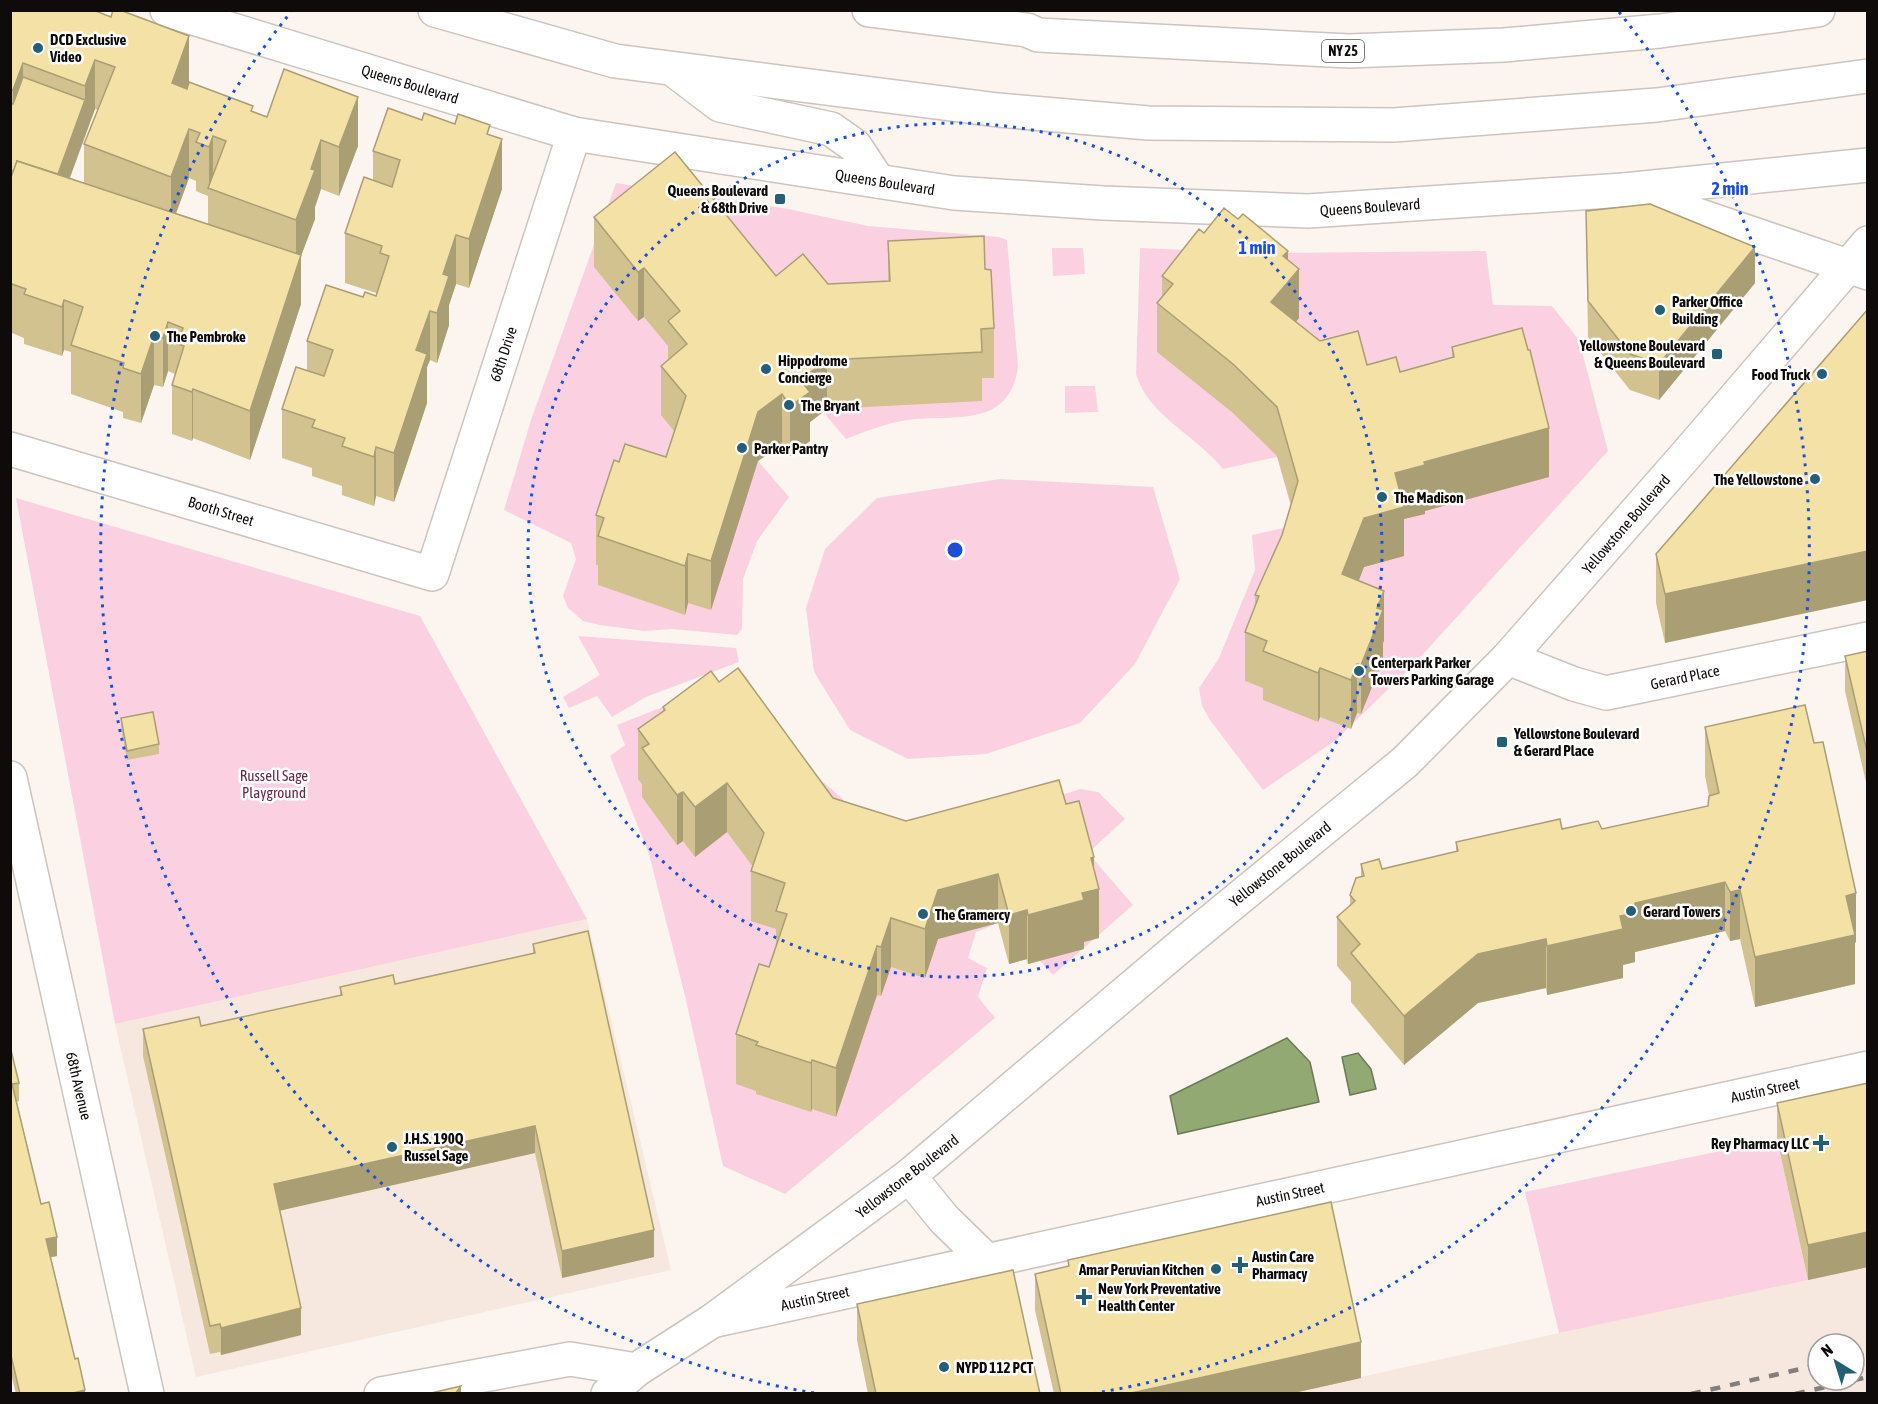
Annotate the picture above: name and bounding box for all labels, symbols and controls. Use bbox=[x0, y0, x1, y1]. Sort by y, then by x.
place label: DCD Exclusive Video bbox=[49, 31, 126, 65]
road number: NY 25 bbox=[1322, 40, 1364, 62]
marker: DCD Exclusive Video bbox=[31, 41, 45, 55]
street label: Queens Boulevard bbox=[359, 61, 461, 107]
street label: Queens Boulevard bbox=[834, 166, 936, 198]
text: 2 min bbox=[1712, 178, 1749, 199]
place label: Queens Boulevard & 68th Drive bbox=[667, 182, 768, 216]
marker: Queens Boulevard & 68th Drive bbox=[773, 192, 787, 206]
street label: Queens Boulevard bbox=[1319, 195, 1421, 219]
text: 1 min bbox=[1239, 237, 1276, 258]
place label: Parker Office Building bbox=[1672, 293, 1743, 327]
marker: Parker Office Building bbox=[1653, 303, 1667, 317]
street label: 68th Drive bbox=[486, 324, 520, 384]
place label: The Pembroke bbox=[167, 328, 246, 345]
marker: The Pembroke bbox=[148, 329, 162, 343]
place label: Yellowstone Boulevard & Queens Boulevard bbox=[1579, 337, 1705, 371]
marker: Yellowstone Boulevard & Queens Boulevard bbox=[1710, 347, 1724, 361]
place label: Hippodrome Concierge bbox=[778, 352, 848, 386]
marker: Hippodrome Concierge bbox=[759, 362, 773, 376]
place label: Food Truck bbox=[1751, 366, 1810, 383]
marker: Food Truck bbox=[1815, 367, 1829, 381]
place label: The Bryant bbox=[801, 397, 860, 414]
marker: The Bryant bbox=[782, 398, 796, 412]
place label: Parker Pantry bbox=[754, 440, 829, 457]
marker: Parker Pantry bbox=[735, 441, 749, 455]
street label: Yellowstone Boulevard bbox=[1578, 471, 1674, 577]
place label: The Yellowstone bbox=[1714, 471, 1803, 488]
marker: The Yellowstone bbox=[1808, 472, 1822, 486]
place label: The Madison bbox=[1394, 489, 1464, 506]
marker: The Madison bbox=[1375, 490, 1389, 504]
street label: Booth Street bbox=[186, 493, 256, 529]
centre of rings bbox=[945, 540, 965, 560]
place label: Centerpark Parker Towers Parking Garage bbox=[1371, 654, 1494, 688]
street label: Gerard Place bbox=[1649, 661, 1721, 693]
marker: Centerpark Parker Towers Parking Garage bbox=[1352, 664, 1366, 678]
place label: Yellowstone Boulevard & Gerard Place bbox=[1513, 725, 1639, 759]
marker: Yellowstone Boulevard & Gerard Place bbox=[1495, 735, 1509, 749]
park label: Russell Sage Playground bbox=[240, 767, 308, 801]
street label: Yellowstone Boulevard bbox=[1226, 818, 1334, 910]
place label: Gerard Towers bbox=[1643, 903, 1721, 920]
marker: Gerard Towers bbox=[1624, 904, 1638, 918]
place label: The Gramercy bbox=[935, 906, 1011, 923]
marker: The Gramercy bbox=[916, 907, 930, 921]
street label: 68th Avenue bbox=[63, 1050, 95, 1122]
street label: Austin Street bbox=[1729, 1074, 1801, 1106]
place label: J.H.S. 190Q Russel Sage bbox=[403, 1130, 469, 1164]
street label: Yellowstone Boulevard bbox=[852, 1131, 962, 1221]
place label: Rey Pharmacy LLC bbox=[1711, 1135, 1809, 1152]
marker: Rey Pharmacy LLC bbox=[1814, 1136, 1828, 1150]
marker: J.H.S. 190Q Russel Sage bbox=[385, 1140, 399, 1154]
street label: Austin Street bbox=[1254, 1178, 1326, 1210]
place label: Austin Care Pharmacy bbox=[1251, 1248, 1314, 1282]
marker: Austin Care Pharmacy bbox=[1233, 1258, 1247, 1272]
place label: Amar Peruvian Kitchen bbox=[1078, 1261, 1204, 1278]
marker: Amar Peruvian Kitchen bbox=[1209, 1262, 1223, 1276]
place label: New York Preventative Health Center bbox=[1098, 1280, 1221, 1314]
street label: Austin Street bbox=[779, 1282, 851, 1314]
marker: New York Preventative Health Center bbox=[1075, 1288, 1093, 1306]
north arrow bbox=[1806, 1332, 1866, 1392]
text: N bbox=[1817, 1340, 1836, 1360]
place label: NYPD 112 PCT bbox=[956, 1359, 1034, 1376]
marker: NYPD 112 PCT bbox=[937, 1360, 951, 1374]

